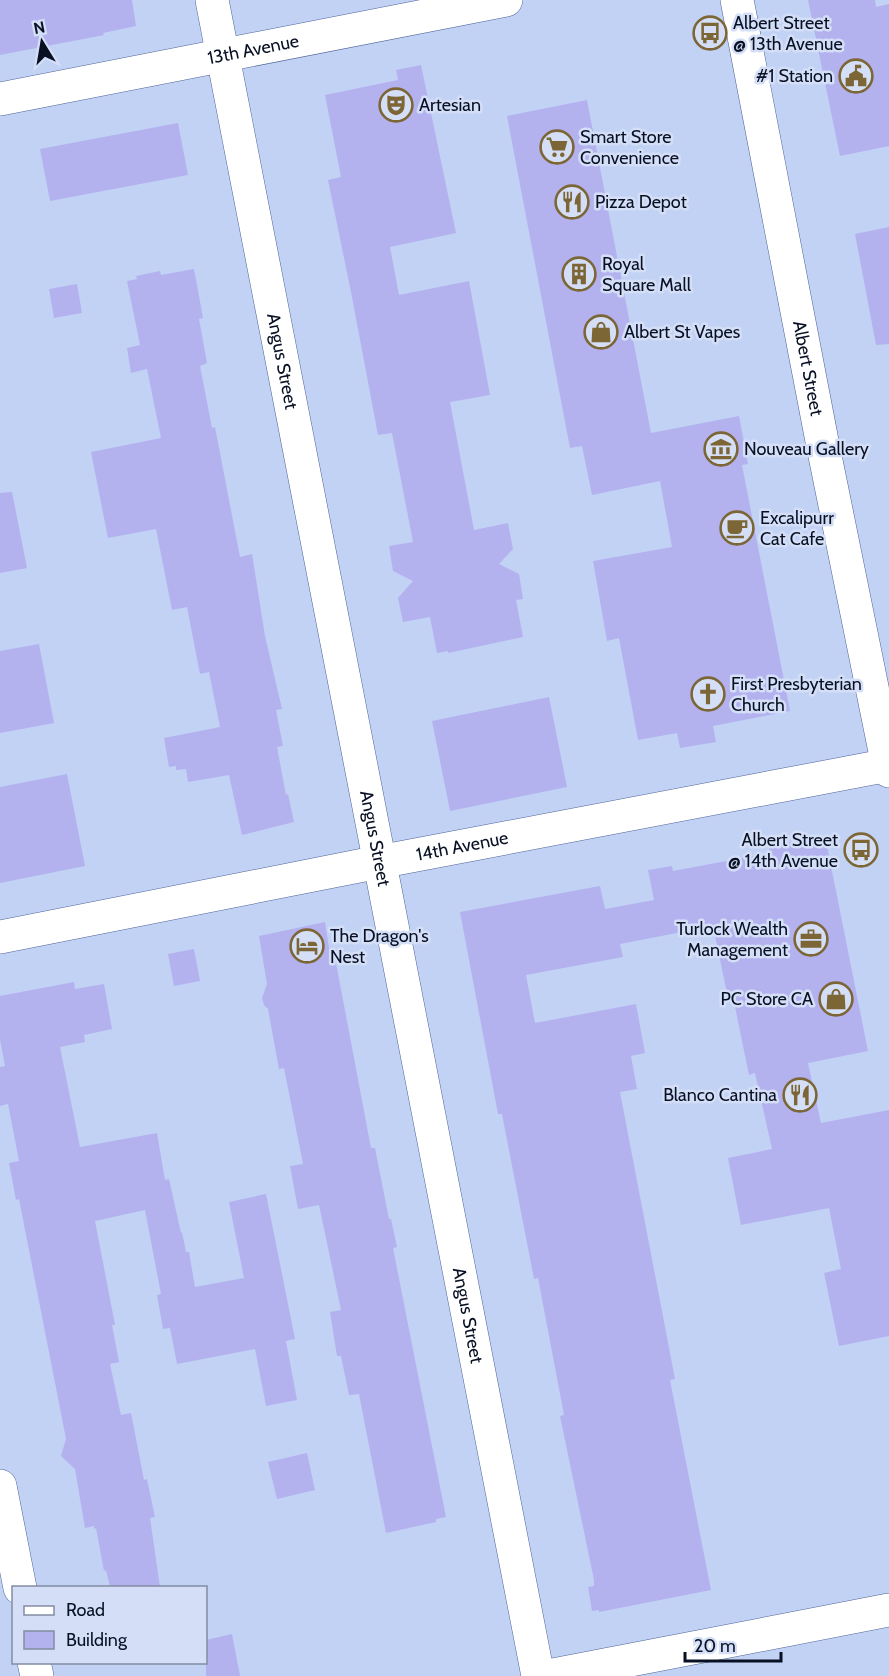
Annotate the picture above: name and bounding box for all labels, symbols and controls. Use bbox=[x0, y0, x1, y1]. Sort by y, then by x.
north arrow bbox=[12, 12, 72, 72]
place label: Albert Street @ 13th Avenue bbox=[733, 12, 843, 55]
bus stop icon: Albert Street @ 13th Avenue bbox=[692, 15, 728, 51]
text: N bbox=[32, 17, 47, 38]
street label: 13th Avenue bbox=[206, 30, 301, 69]
public building icon: #1 Station bbox=[838, 58, 874, 94]
place label: #1 Station bbox=[756, 65, 833, 87]
theatre icon: Artesian bbox=[378, 87, 414, 123]
place label: Artesian bbox=[419, 94, 481, 116]
place label: Smart Store Convenience bbox=[580, 126, 679, 169]
supermarket icon: Smart Store Convenience bbox=[539, 129, 575, 165]
restaurant icon: Pizza Depot bbox=[554, 184, 590, 220]
place label: Pizza Depot bbox=[595, 191, 687, 213]
place label: Royal Square Mall bbox=[602, 253, 692, 296]
building icon: Royal Square Mall bbox=[561, 256, 597, 292]
street label: Angus Street bbox=[262, 311, 302, 411]
shop icon: Albert St Vapes bbox=[583, 314, 619, 350]
street label: Albert Street bbox=[788, 319, 828, 418]
place label: Albert St Vapes bbox=[624, 321, 740, 343]
museum icon: Nouveau Gallery bbox=[703, 431, 739, 467]
place label: Nouveau Gallery bbox=[744, 438, 869, 460]
place label: Excalipurr Cat Cafe bbox=[760, 507, 834, 550]
cafe icon: Excalipurr Cat Cafe bbox=[719, 510, 755, 546]
place label: First Presbyterian Church bbox=[731, 673, 862, 716]
church icon: First Presbyterian Church bbox=[690, 676, 726, 712]
street label: Angus Street bbox=[355, 788, 395, 888]
street label: 14th Avenue bbox=[414, 827, 510, 866]
place label: Albert Street @ 14th Avenue bbox=[728, 829, 838, 872]
bus stop icon: Albert Street @ 14th Avenue bbox=[843, 832, 879, 868]
place label: Turlock Wealth Management bbox=[676, 918, 788, 961]
office icon: Turlock Wealth Management bbox=[793, 921, 829, 957]
place label: The Dragon's Nest bbox=[330, 925, 429, 968]
hotel icon: The Dragon's Nest bbox=[289, 928, 325, 964]
shop icon: PC Store CA bbox=[818, 981, 854, 1017]
place label: PC Store CA bbox=[721, 988, 813, 1010]
restaurant icon: Blanco Cantina bbox=[782, 1077, 818, 1113]
place label: Blanco Cantina bbox=[663, 1084, 777, 1106]
street label: Angus Street bbox=[448, 1265, 488, 1365]
legend bbox=[12, 1586, 207, 1664]
text: Road bbox=[66, 1599, 105, 1621]
scale bar bbox=[685, 1625, 781, 1663]
text: Building bbox=[66, 1629, 128, 1651]
text: 20 m bbox=[694, 1635, 736, 1657]

